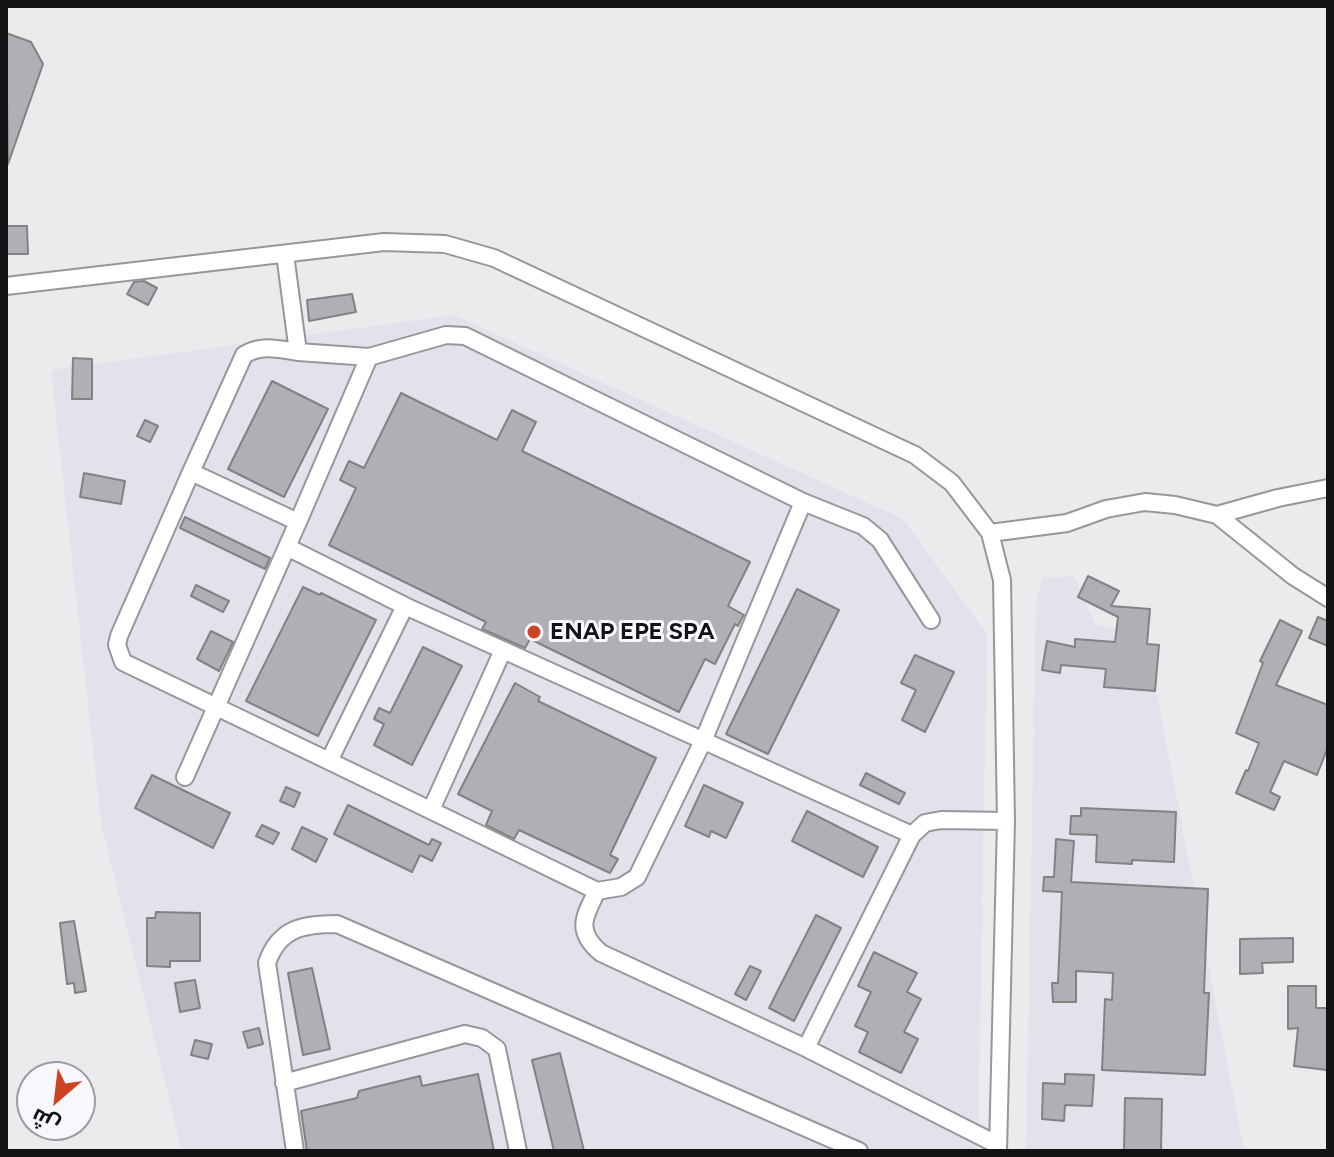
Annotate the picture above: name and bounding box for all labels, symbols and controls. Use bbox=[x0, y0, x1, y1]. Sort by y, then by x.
place label: ENAP EPE SPA bbox=[550, 618, 715, 646]
marker: ENAP EPE SPA bbox=[525, 623, 543, 641]
north arrow bbox=[16, 1061, 96, 1141]
text: ش bbox=[27, 1102, 64, 1139]

